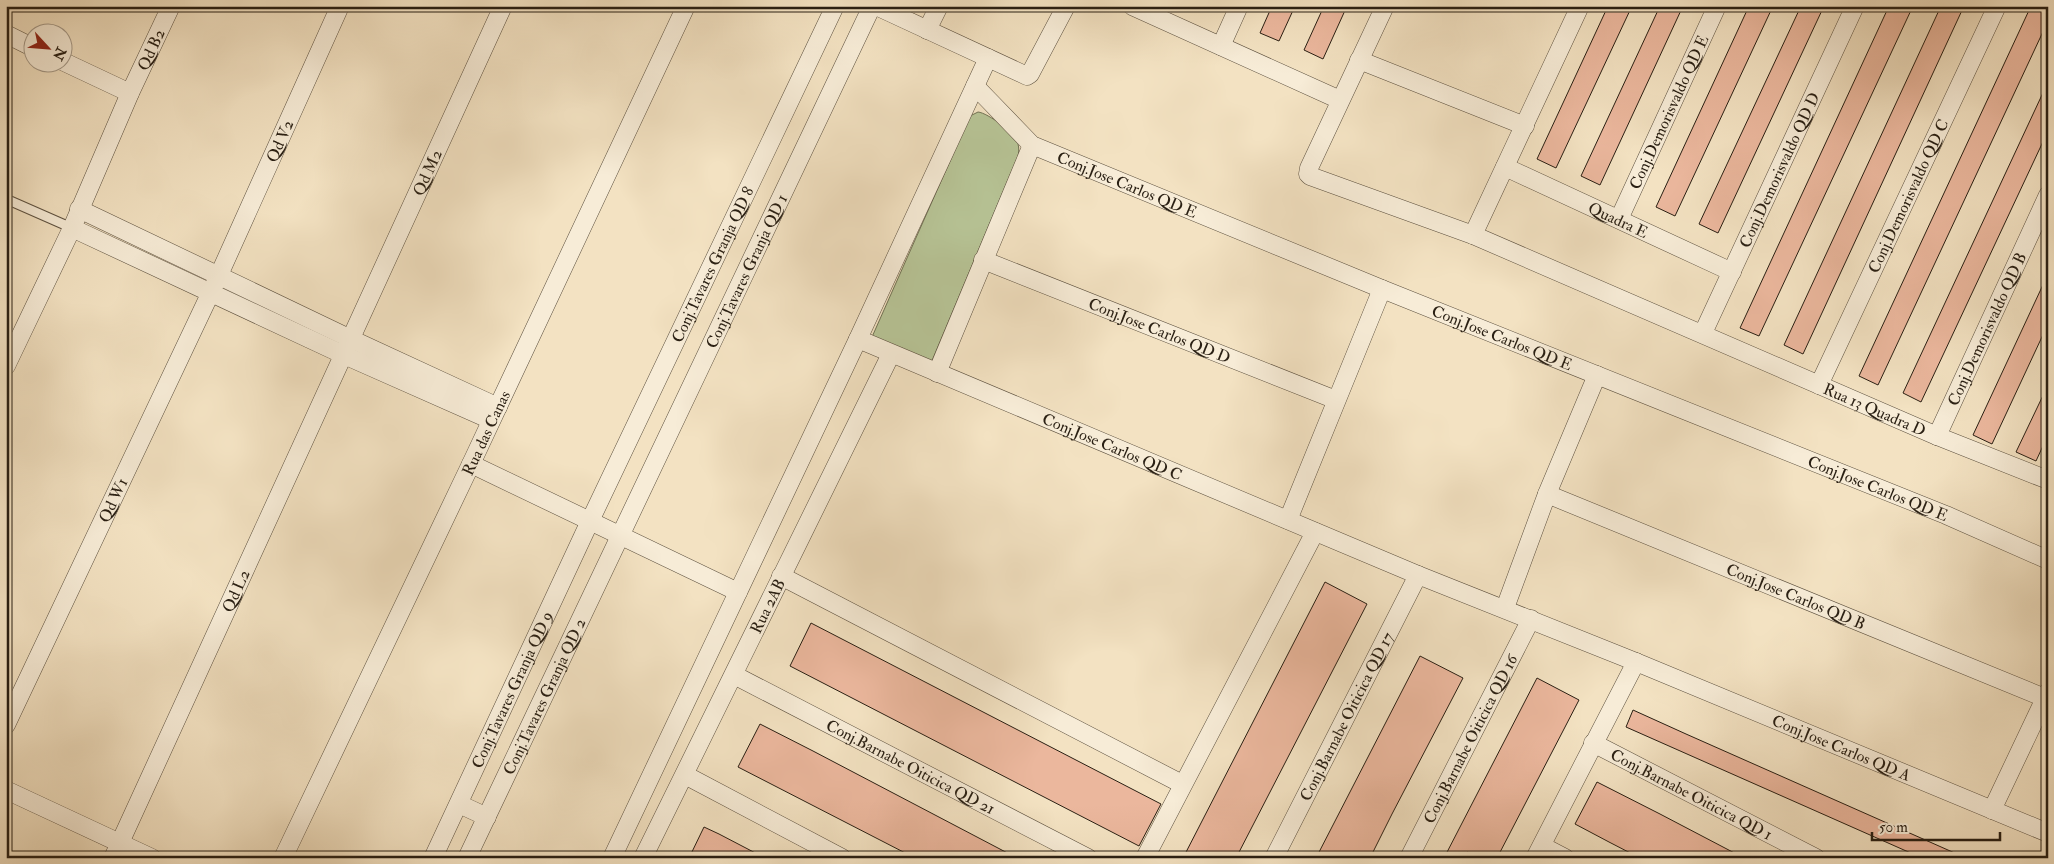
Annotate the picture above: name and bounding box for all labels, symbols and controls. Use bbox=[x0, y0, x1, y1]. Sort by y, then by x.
north arrow bbox=[22, 22, 72, 72]
street label: Qd B2 bbox=[133, 26, 170, 74]
street label: Conj.Demorisvaldo QD E bbox=[1625, 32, 1713, 193]
text: N bbox=[49, 43, 70, 63]
street label: Conj.Demorisvaldo QD D bbox=[1735, 89, 1824, 251]
street label: Conj.Demorisvaldo QD C bbox=[1864, 116, 1953, 276]
street label: Qd V2 bbox=[262, 117, 298, 165]
street label: Qd M2 bbox=[409, 147, 447, 199]
street label: Conj.Jose Carlos QD E bbox=[1054, 147, 1200, 223]
street label: Conj.Tavares Granja QD 8 bbox=[667, 183, 759, 346]
street label: Conj.Tavares Granja QD 1 bbox=[702, 191, 792, 352]
street label: Quadra E bbox=[1585, 198, 1651, 243]
street label: Conj.Demorisvaldo QD B bbox=[1943, 249, 2031, 409]
street label: Conj.Jose Carlos QD D bbox=[1085, 294, 1233, 368]
street label: Conj.Jose Carlos QD E bbox=[1429, 301, 1575, 375]
street label: Rua 13 Quadra D bbox=[1820, 379, 1929, 441]
street label: Rua das Canas bbox=[458, 388, 515, 479]
street label: Conj.Jose Carlos QD C bbox=[1039, 409, 1185, 485]
street label: Conj.Jose Carlos QD E bbox=[1805, 452, 1951, 526]
street label: Qd W1 bbox=[94, 475, 132, 526]
street label: Conj.Jose Carlos QD B bbox=[1723, 560, 1868, 634]
street label: Qd L2 bbox=[218, 567, 255, 615]
street label: Rua 2AB bbox=[746, 576, 790, 637]
street label: Conj.Tavares Granja QD 9 bbox=[467, 608, 558, 772]
street label: Conj.Tavares Granja QD 2 bbox=[499, 615, 590, 778]
street label: Conj.Barnabe Oiticica QD 17 bbox=[1296, 628, 1399, 804]
street label: Conj.Barnabe Oiticica QD 16 bbox=[1419, 650, 1523, 827]
street label: Conj.Jose Carlos QD A bbox=[1769, 711, 1913, 786]
street label: Conj.Barnabe Oiticica QD 21 bbox=[822, 715, 998, 819]
street label: Conj.Barnabe Oiticica QD 1 bbox=[1607, 745, 1775, 845]
scale bar bbox=[1872, 809, 1999, 841]
text: 50 m bbox=[1879, 818, 1908, 837]

